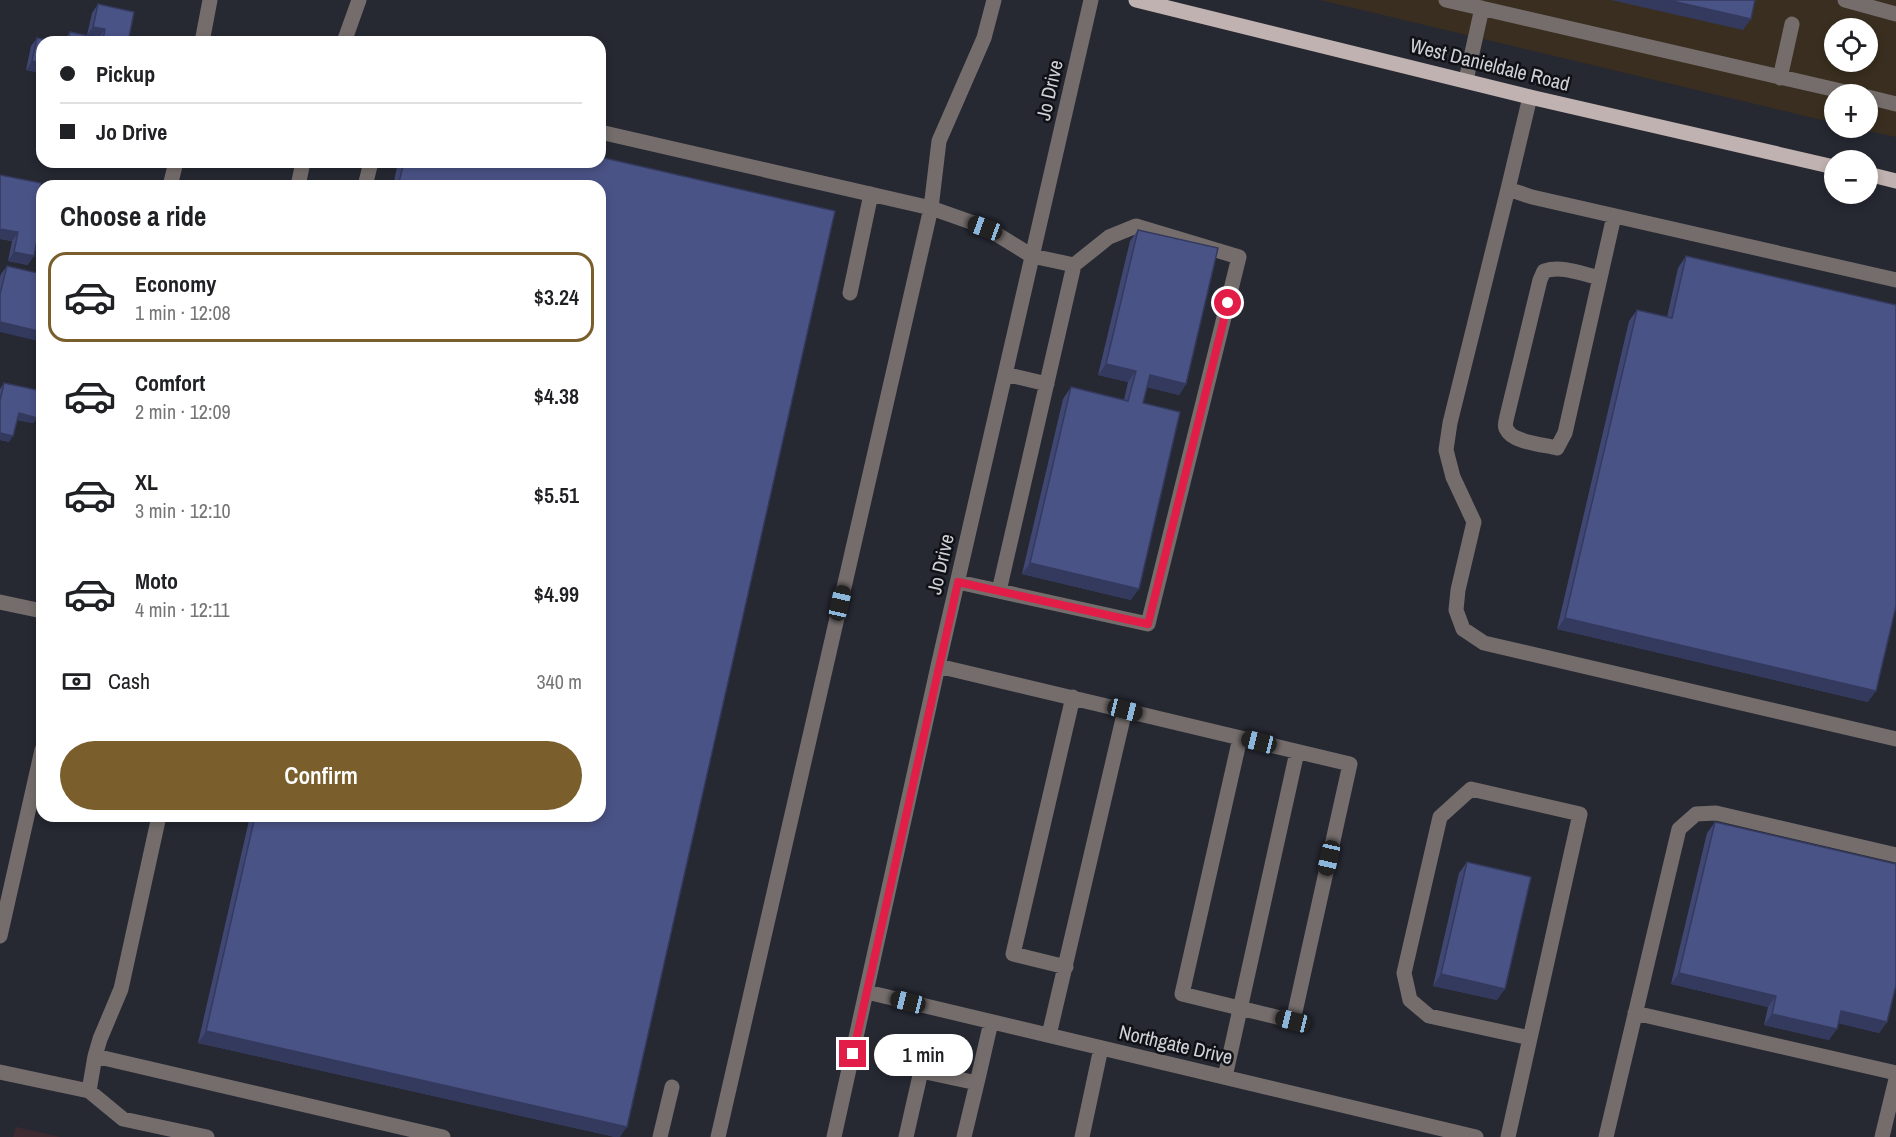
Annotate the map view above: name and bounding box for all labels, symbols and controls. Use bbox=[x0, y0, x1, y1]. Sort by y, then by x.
map controls bbox=[1824, 18, 1878, 204]
button: locate bbox=[1824, 18, 1878, 72]
street label: West Danieldale Road bbox=[1407, 31, 1573, 97]
street label: Jo Drive bbox=[1029, 57, 1069, 123]
text: Pickup bbox=[96, 59, 155, 89]
button: + bbox=[1824, 84, 1878, 138]
text: Jo Drive bbox=[96, 117, 167, 147]
button: − bbox=[1824, 150, 1878, 204]
text: Choose a ride bbox=[60, 198, 206, 234]
car bbox=[965, 213, 1005, 243]
text: Economy bbox=[135, 269, 216, 299]
icon: car bbox=[63, 270, 117, 324]
text: $3.24 bbox=[534, 282, 579, 312]
route start bbox=[1214, 289, 1241, 316]
text: 1 min · 12:08 bbox=[135, 299, 231, 326]
text: Comfort bbox=[135, 368, 205, 398]
icon: car bbox=[63, 369, 117, 423]
text: $4.38 bbox=[534, 381, 579, 411]
text: 2 min · 12:09 bbox=[135, 398, 231, 425]
text: XL bbox=[135, 467, 158, 497]
icon: car bbox=[63, 468, 117, 522]
text: $5.51 bbox=[534, 480, 579, 510]
text: 3 min · 12:10 bbox=[135, 497, 231, 524]
street label: Jo Drive bbox=[920, 531, 960, 597]
text: Moto bbox=[135, 566, 178, 596]
icon: car bbox=[63, 567, 117, 621]
text: $4.99 bbox=[534, 579, 579, 609]
car bbox=[827, 583, 853, 623]
text: 4 min · 12:11 bbox=[135, 596, 230, 623]
icon: cash bbox=[60, 665, 93, 698]
text: Cash bbox=[108, 666, 150, 696]
text: 340 m bbox=[536, 668, 582, 695]
car bbox=[1105, 697, 1145, 723]
car bbox=[1239, 729, 1279, 755]
button: Confirm bbox=[60, 741, 582, 810]
car bbox=[1316, 838, 1342, 878]
car bbox=[888, 989, 928, 1015]
car bbox=[1273, 1008, 1313, 1034]
street label: Northgate Drive bbox=[1117, 1018, 1235, 1070]
callout: 1 min bbox=[874, 1033, 973, 1075]
route end bbox=[839, 1040, 866, 1067]
text: 1 min bbox=[902, 1041, 945, 1068]

